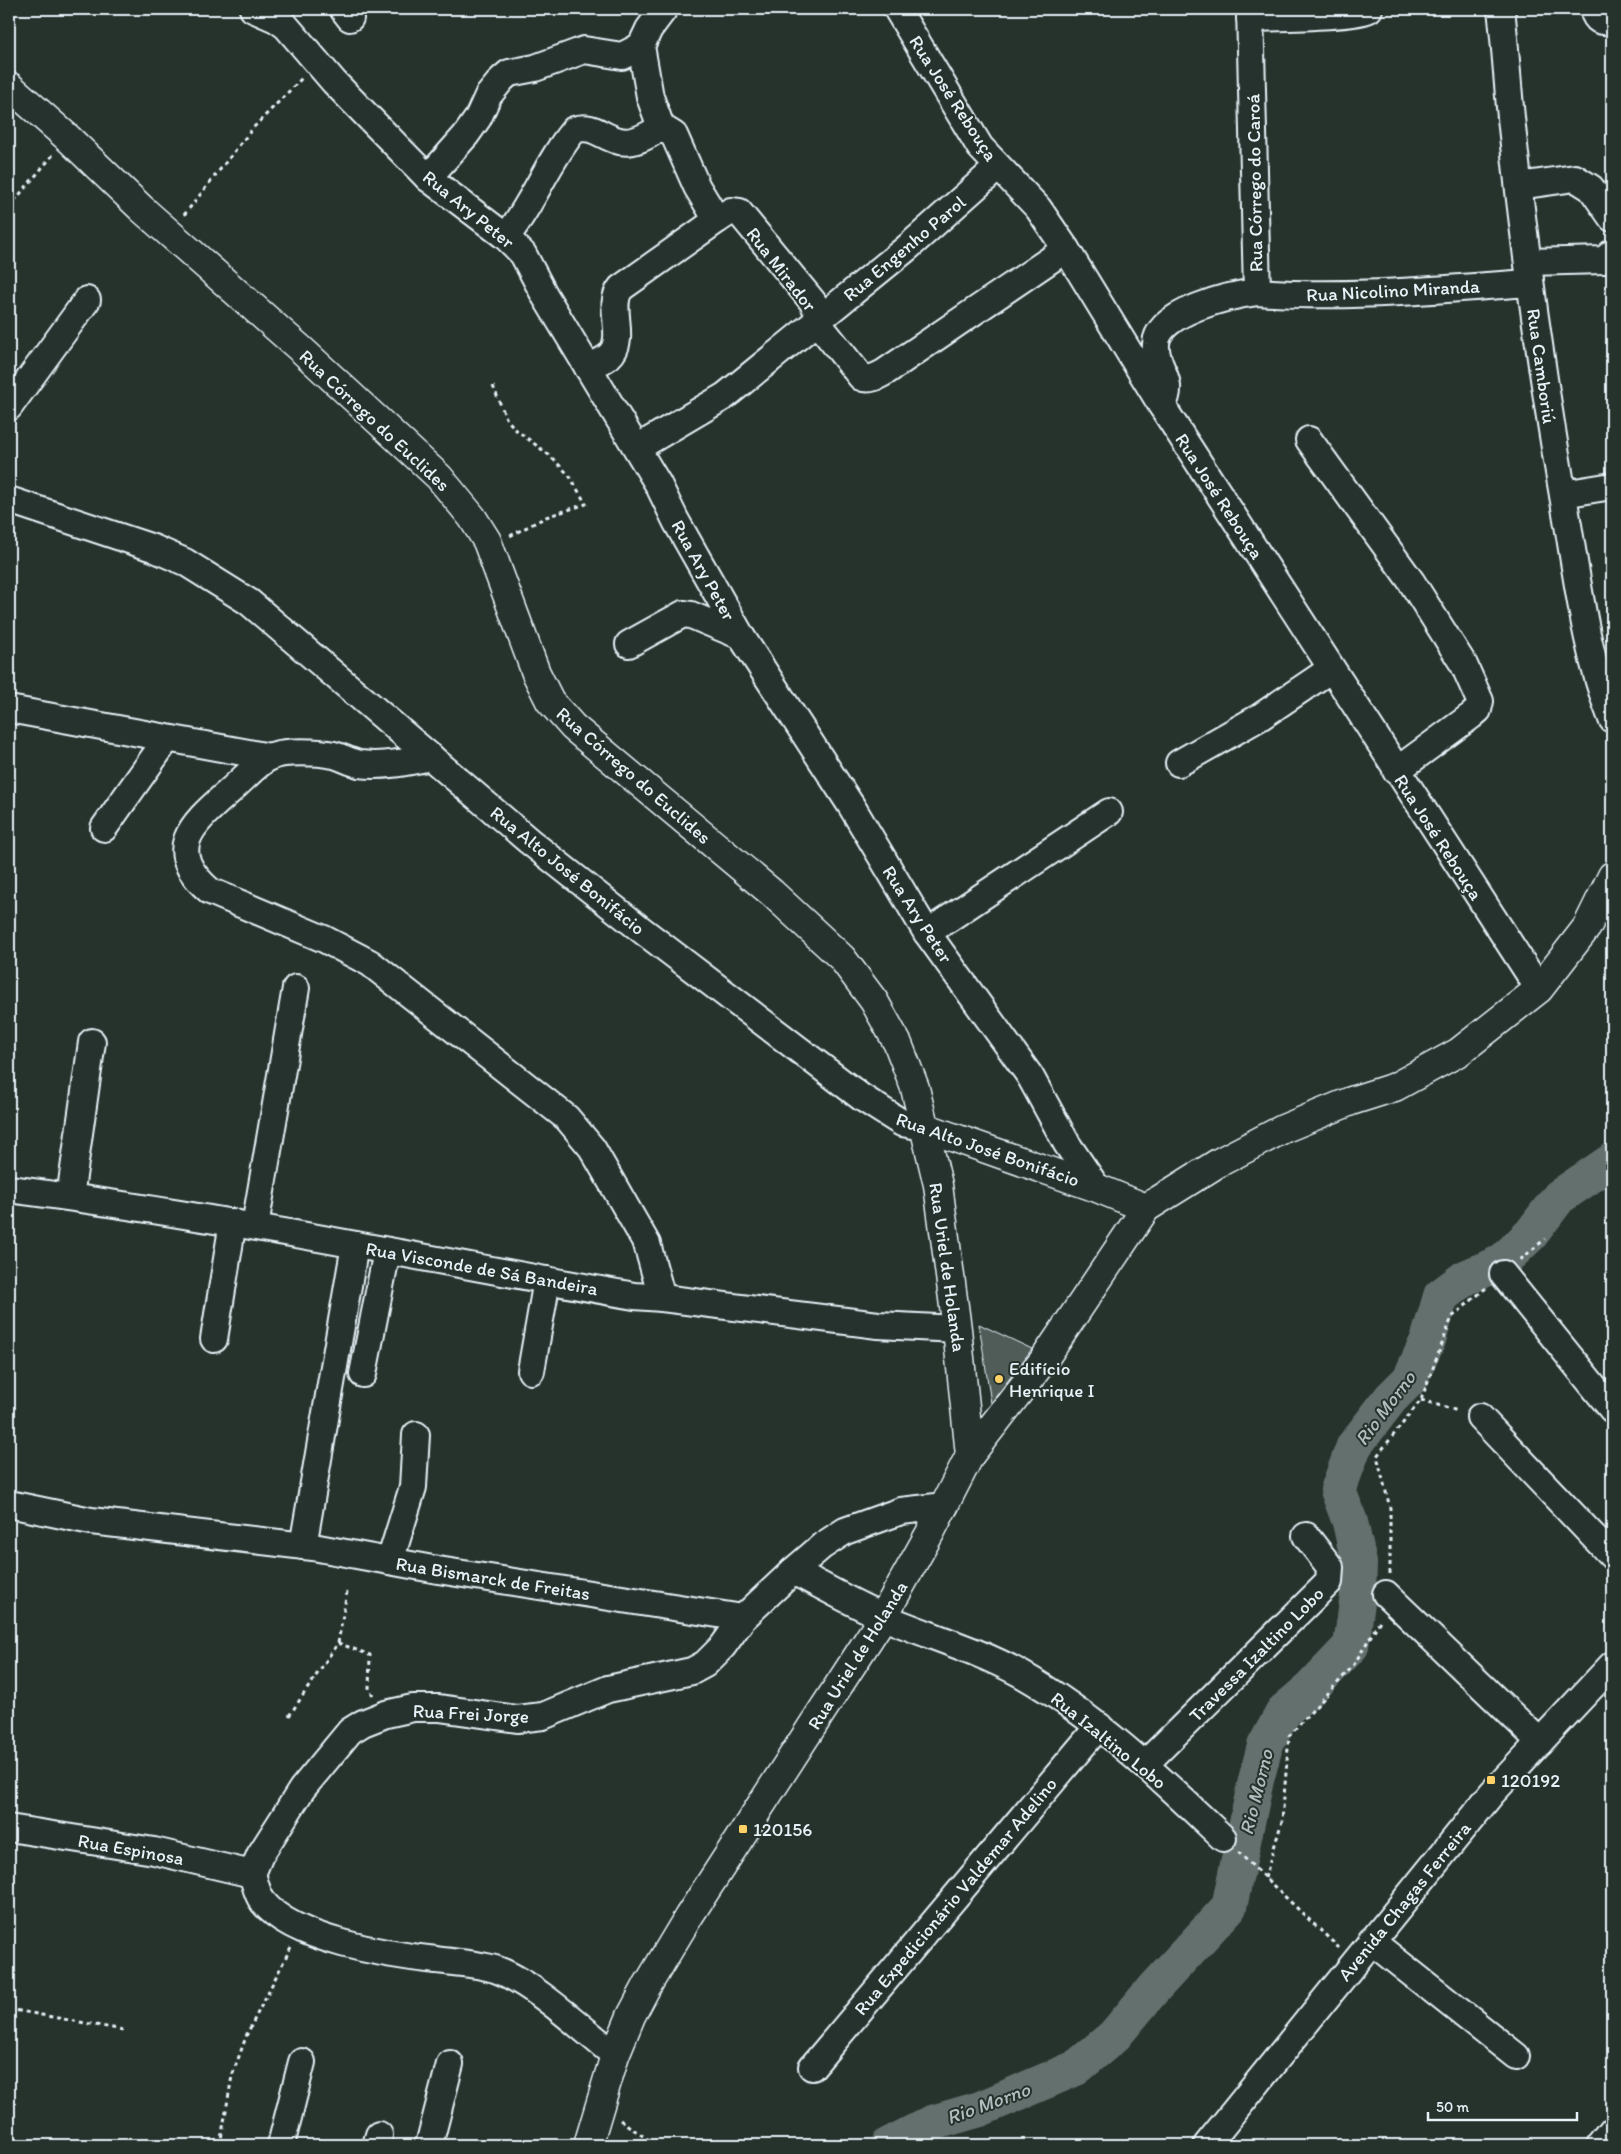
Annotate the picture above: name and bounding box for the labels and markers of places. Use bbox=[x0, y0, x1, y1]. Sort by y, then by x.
place label: Edifício Henrique I bbox=[1009, 1357, 1095, 1402]
marker: Edifício Henrique I bbox=[993, 1373, 1005, 1385]
place label: 120192 bbox=[1501, 1769, 1560, 1792]
marker: 120192 bbox=[1485, 1774, 1497, 1786]
place label: 120156 bbox=[753, 1818, 812, 1841]
marker: 120156 bbox=[737, 1823, 749, 1835]

